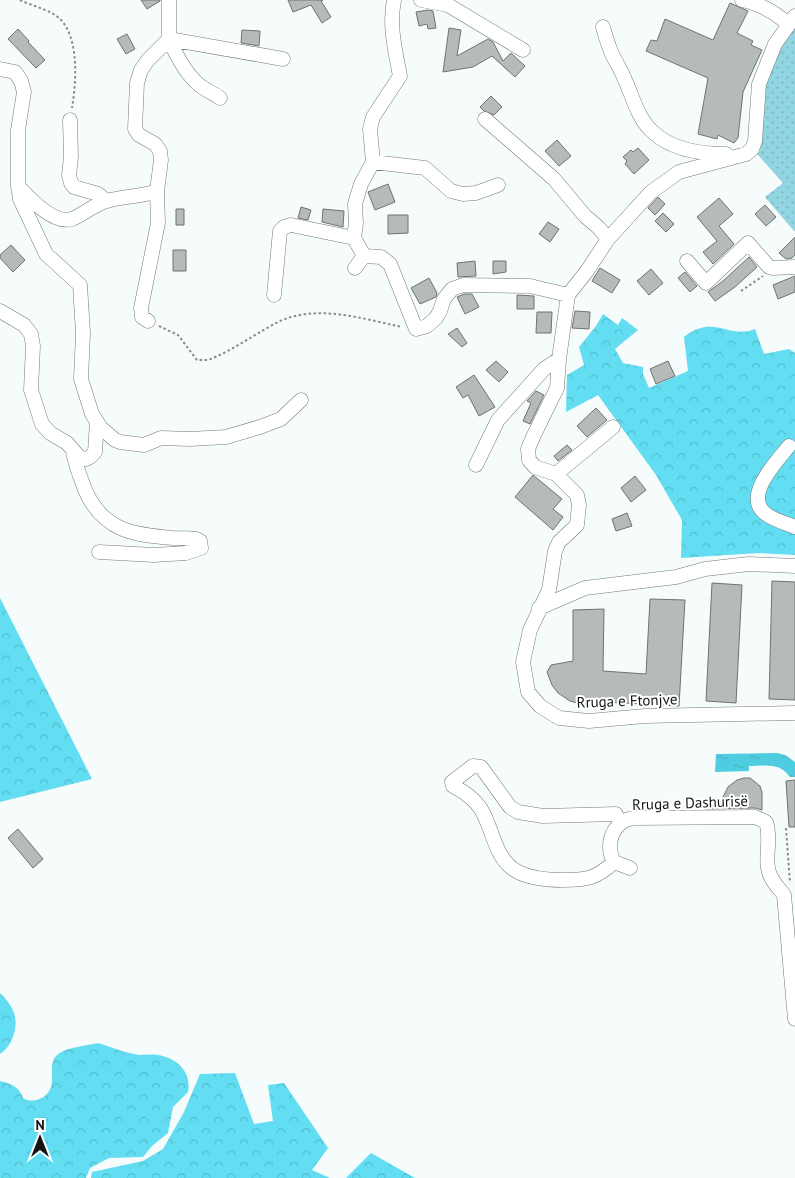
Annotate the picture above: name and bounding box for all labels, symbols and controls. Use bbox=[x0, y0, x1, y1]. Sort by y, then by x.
street label: Rruga e Ftonjve bbox=[576, 689, 678, 712]
street label: Rruga e Dashurisë bbox=[632, 791, 748, 814]
north arrow bbox=[15, 1113, 65, 1163]
text: N bbox=[35, 1116, 45, 1134]

